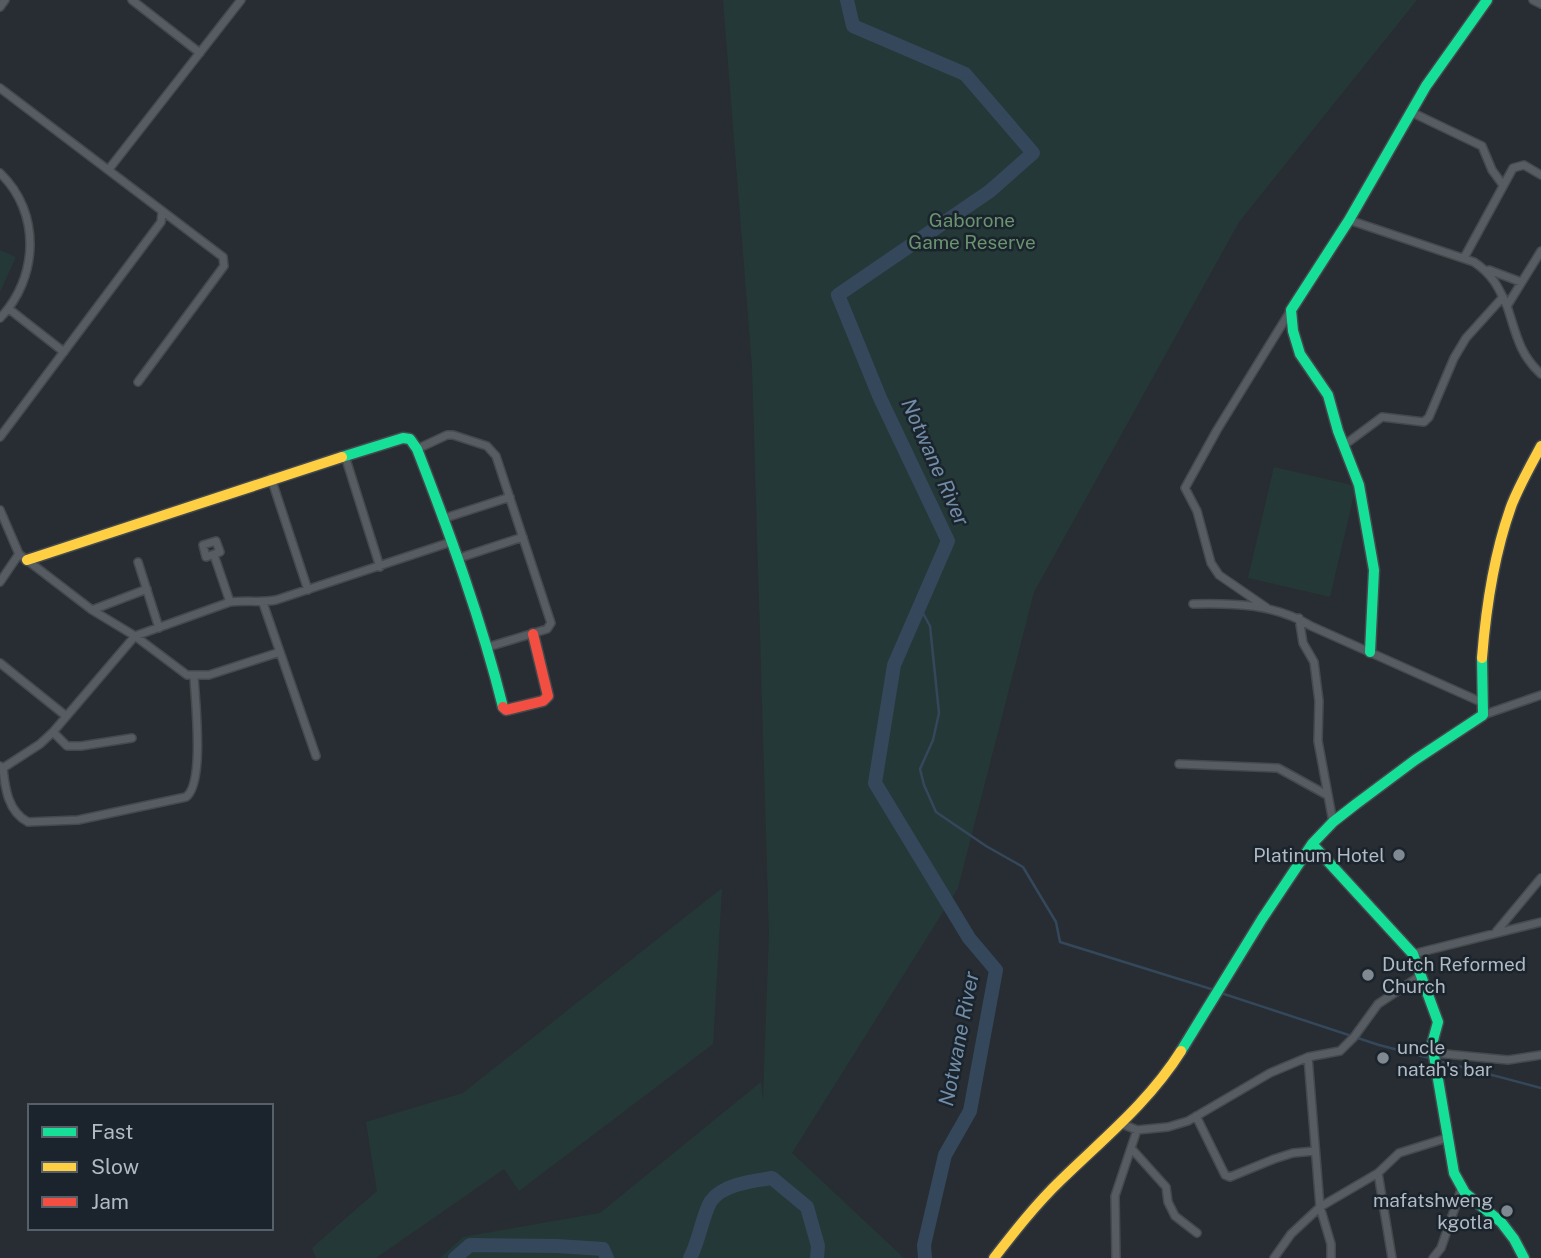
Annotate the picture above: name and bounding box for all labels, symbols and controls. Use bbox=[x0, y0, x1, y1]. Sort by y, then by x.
park label: Gaborone Game Reserve bbox=[908, 209, 1036, 253]
water label: Notwane River bbox=[896, 394, 975, 530]
place label: Platinum Hotel bbox=[1253, 844, 1385, 866]
marker: Platinum Hotel bbox=[1391, 847, 1407, 863]
place label: Dutch Reformed Church bbox=[1382, 953, 1526, 997]
marker: Dutch Reformed Church bbox=[1360, 967, 1376, 983]
water label: Notwane River bbox=[933, 968, 984, 1108]
place label: uncle natah's bar bbox=[1397, 1036, 1492, 1080]
marker: uncle natah's bar bbox=[1375, 1050, 1391, 1066]
legend bbox=[28, 1104, 273, 1230]
text: Fast bbox=[91, 1119, 133, 1144]
text: Slow bbox=[91, 1154, 139, 1179]
text: Jam bbox=[91, 1189, 129, 1214]
place label: mafatshweng kgotla bbox=[1373, 1189, 1493, 1233]
marker: mafatshweng kgotla bbox=[1499, 1203, 1515, 1219]

